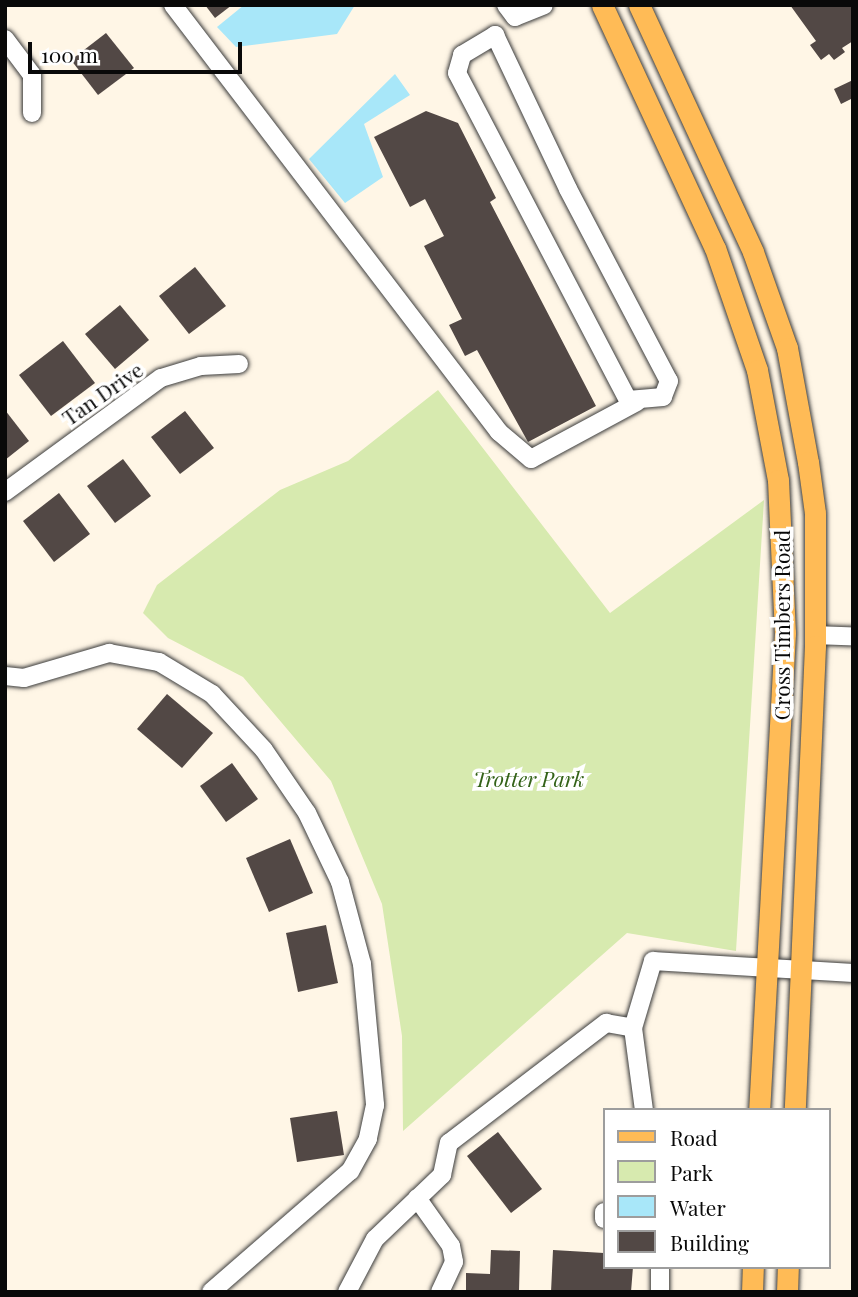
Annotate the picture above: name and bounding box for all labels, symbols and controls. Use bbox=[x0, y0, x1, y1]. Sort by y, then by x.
scale bar bbox=[32, 28, 245, 72]
text: 100 m bbox=[41, 40, 98, 68]
street label: Tan Drive bbox=[57, 356, 147, 430]
street label: Cross Timbers Road bbox=[768, 530, 794, 720]
park label: Trotter Park bbox=[474, 765, 584, 791]
legend bbox=[602, 1108, 830, 1269]
text: Road bbox=[670, 1123, 718, 1151]
text: Park bbox=[670, 1158, 713, 1186]
text: Water bbox=[670, 1193, 726, 1221]
text: Building bbox=[670, 1228, 749, 1256]

